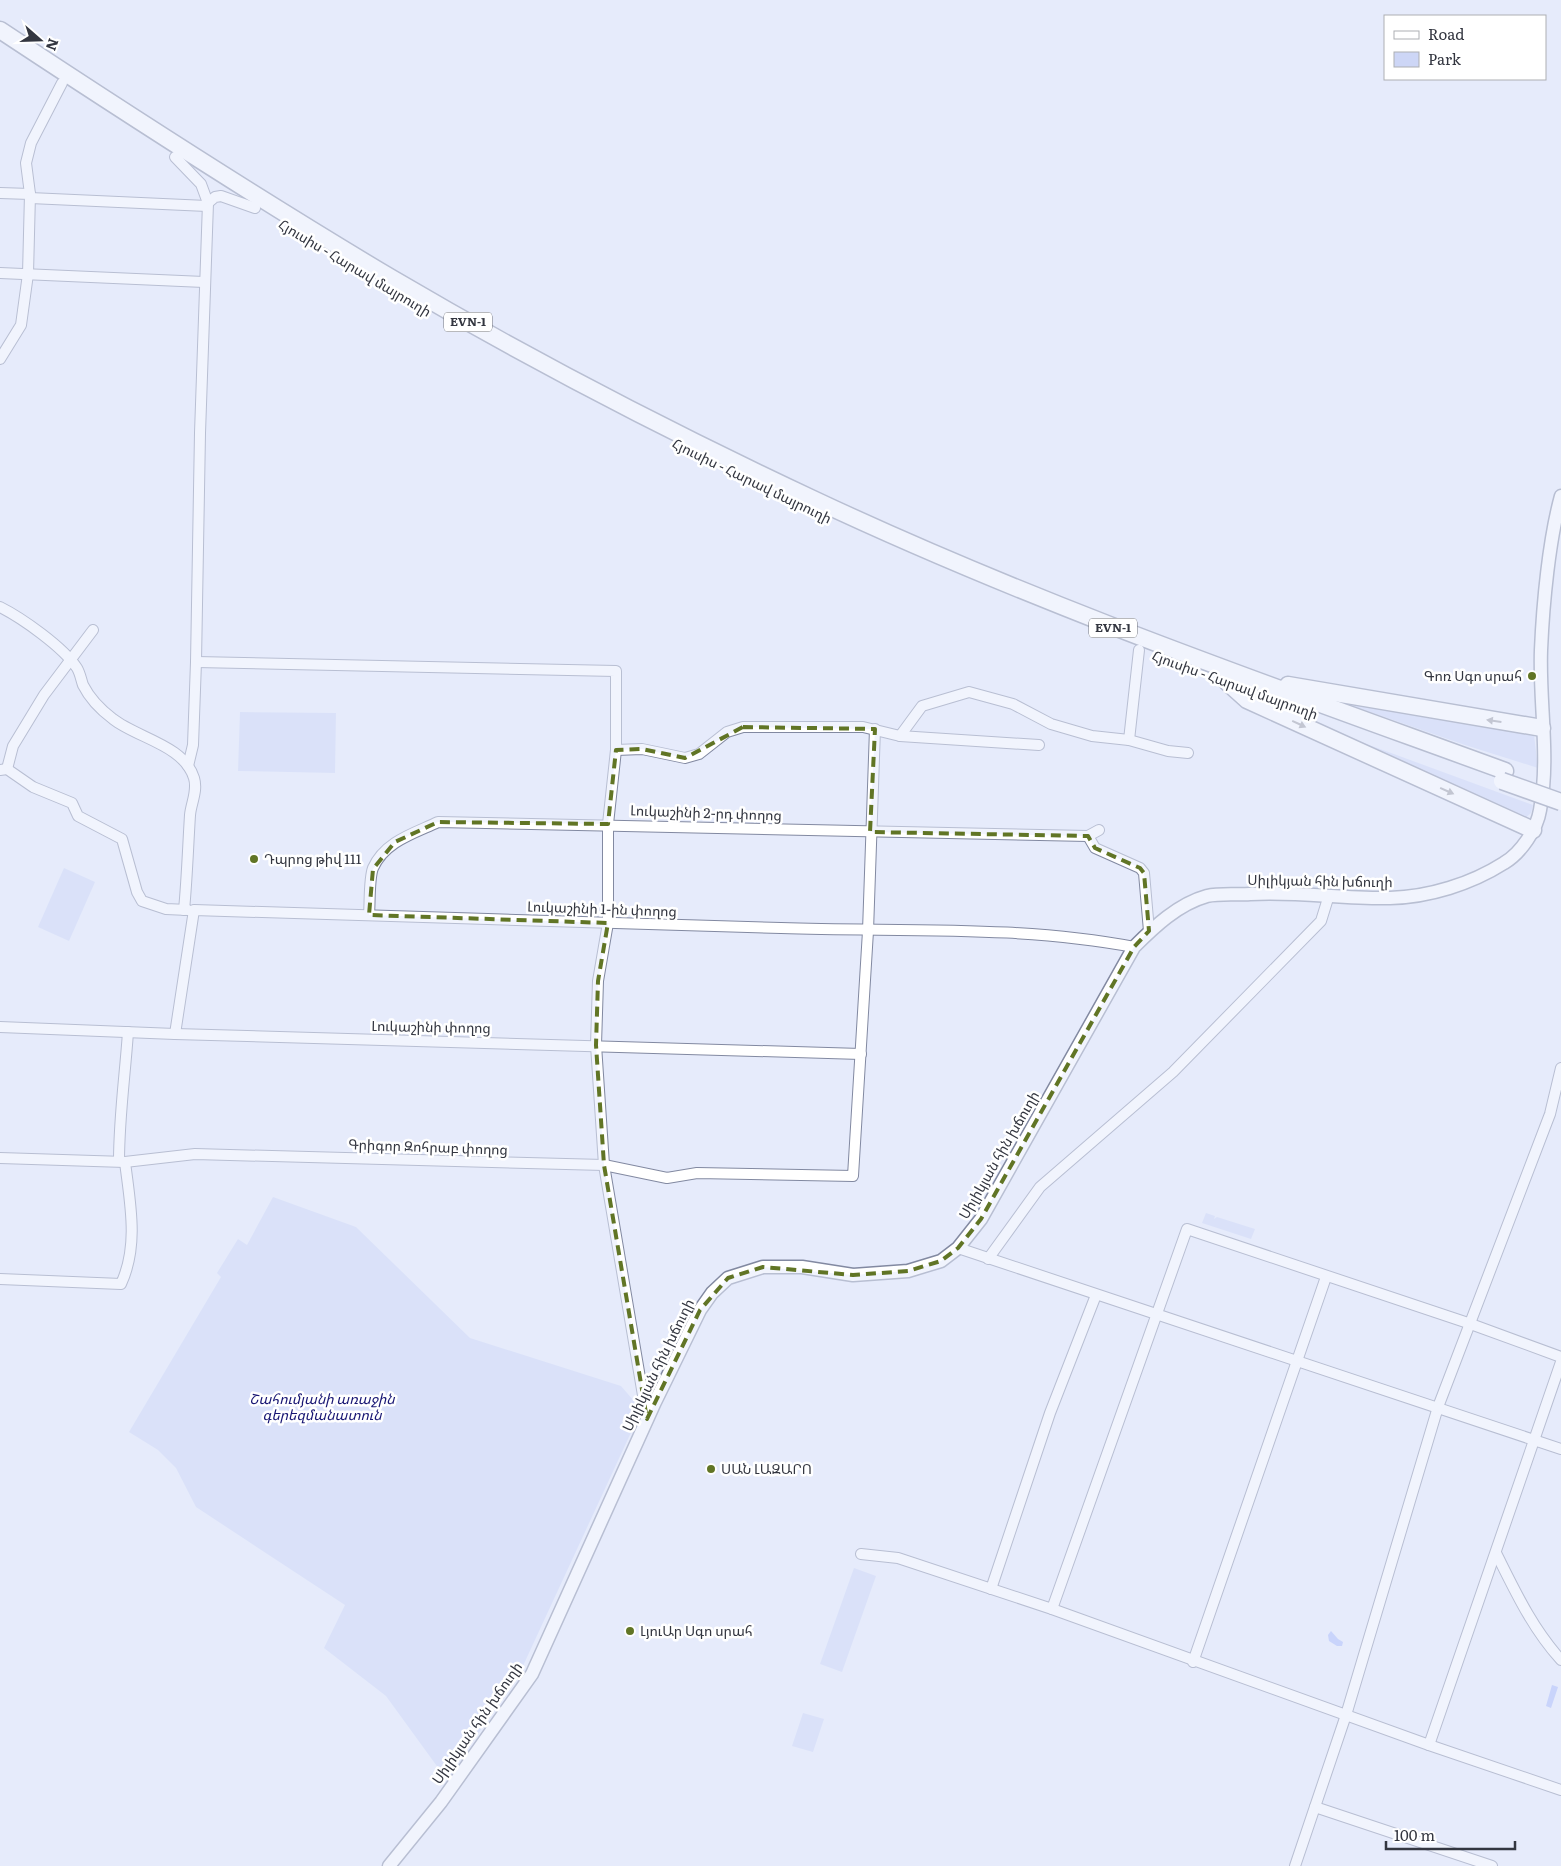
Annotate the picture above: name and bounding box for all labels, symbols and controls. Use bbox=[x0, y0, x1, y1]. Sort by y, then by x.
north arrow bbox=[15, 15, 65, 65]
legend bbox=[1384, 15, 1546, 80]
text: Road bbox=[1428, 22, 1464, 45]
text: N bbox=[42, 36, 65, 54]
text: Park bbox=[1428, 47, 1462, 70]
street label: Հյուսիս - Հարավ մայրուղի bbox=[275, 213, 436, 321]
road number: EVN-1 bbox=[444, 313, 492, 332]
street label: Հյուսիս - Հարավ մայրուղի bbox=[669, 433, 836, 527]
road number: EVN-1 bbox=[1089, 618, 1137, 638]
street label: Հյուսիս - Հարավ մայրուղի bbox=[1150, 645, 1321, 723]
place label: Գոռ Սգո սրահ bbox=[1424, 665, 1522, 685]
marker: Գոռ Սգո սրահ bbox=[1526, 670, 1538, 682]
one-way arrow bbox=[1486, 717, 1502, 725]
one-way arrow bbox=[1292, 721, 1306, 729]
one-way arrow bbox=[1440, 788, 1454, 796]
street label: Լուկաշինի 2-րդ փողոց bbox=[630, 799, 782, 825]
place label: Դպրոց թիվ 111 bbox=[264, 848, 362, 868]
marker: Դպրոց թիվ 111 bbox=[248, 853, 260, 865]
street label: Սիլիկյան հին խճուղի bbox=[1247, 869, 1393, 891]
street label: Լուկաշինի 1-ին փողոց bbox=[527, 895, 677, 921]
street label: Լուկաշինի փողոց bbox=[371, 1015, 491, 1037]
street label: Սիլիկյան հին խճուղի bbox=[953, 1087, 1043, 1222]
street label: Գրիգոր Զոհրաբ փողոց bbox=[348, 1133, 508, 1159]
street label: Սիլիկյան հին խճուղի bbox=[616, 1295, 698, 1434]
park label: Շահումյանի առաջին գերեզմանատուն bbox=[249, 1388, 395, 1424]
place label: ՍԱՆ ԼԱԶԱՐՈ bbox=[721, 1458, 812, 1478]
marker: ՍԱՆ ԼԱԶԱՐՈ bbox=[705, 1463, 717, 1475]
place label: ԼյուԱր Սգո սրահ bbox=[640, 1620, 753, 1640]
marker: ԼյուԱր Սգո սրահ bbox=[624, 1625, 636, 1637]
street label: Սիլիկյան հին խճուղի bbox=[426, 1657, 526, 1788]
scale bar bbox=[1386, 1818, 1515, 1850]
text: 100 m bbox=[1394, 1823, 1435, 1846]

